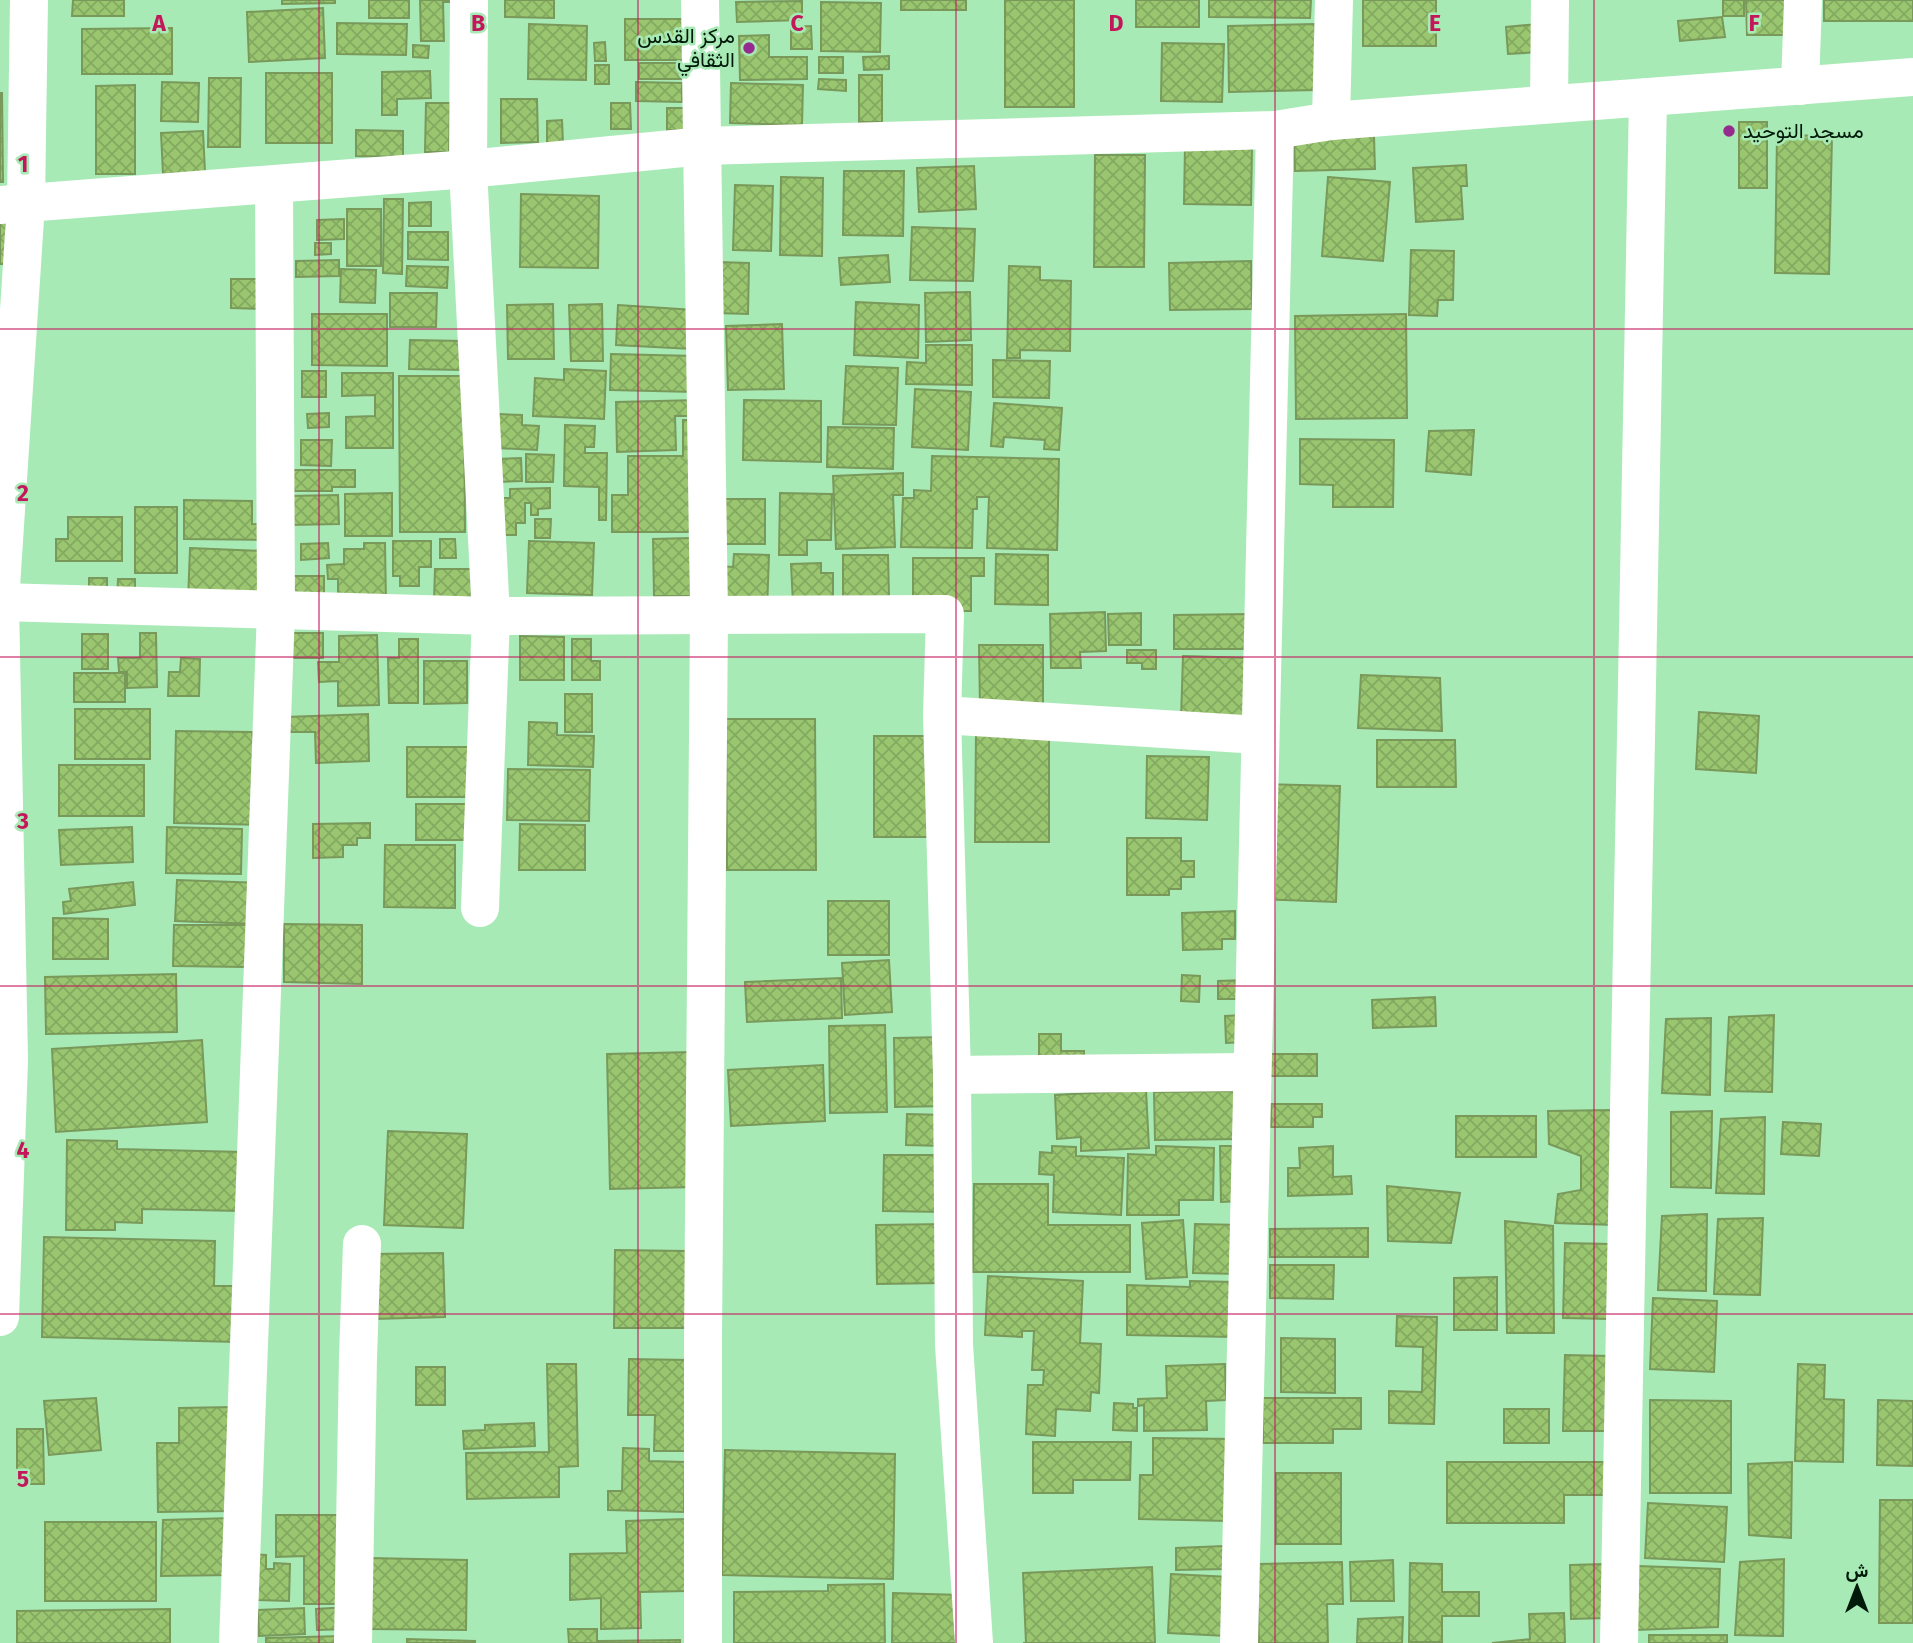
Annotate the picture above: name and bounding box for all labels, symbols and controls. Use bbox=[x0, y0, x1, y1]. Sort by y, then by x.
text: A bbox=[151, 9, 166, 37]
text: B bbox=[471, 9, 485, 37]
text: C bbox=[790, 9, 804, 37]
text: D bbox=[1109, 9, 1124, 37]
text: E bbox=[1429, 9, 1441, 37]
text: F bbox=[1748, 9, 1760, 37]
place label: مركز القدس الثقافي bbox=[637, 23, 735, 77]
marker: مركز القدس الثقافي bbox=[741, 40, 757, 56]
place label: مسجد التوحيد bbox=[1743, 118, 1864, 144]
marker: مسجد التوحيد bbox=[1721, 123, 1737, 139]
text: 1 bbox=[18, 150, 28, 178]
text: 2 bbox=[17, 479, 29, 507]
text: 3 bbox=[16, 807, 29, 835]
text: 4 bbox=[17, 1136, 30, 1164]
text: 5 bbox=[17, 1465, 29, 1493]
north arrow bbox=[1822, 1552, 1892, 1622]
text: ش bbox=[1846, 1559, 1869, 1582]

